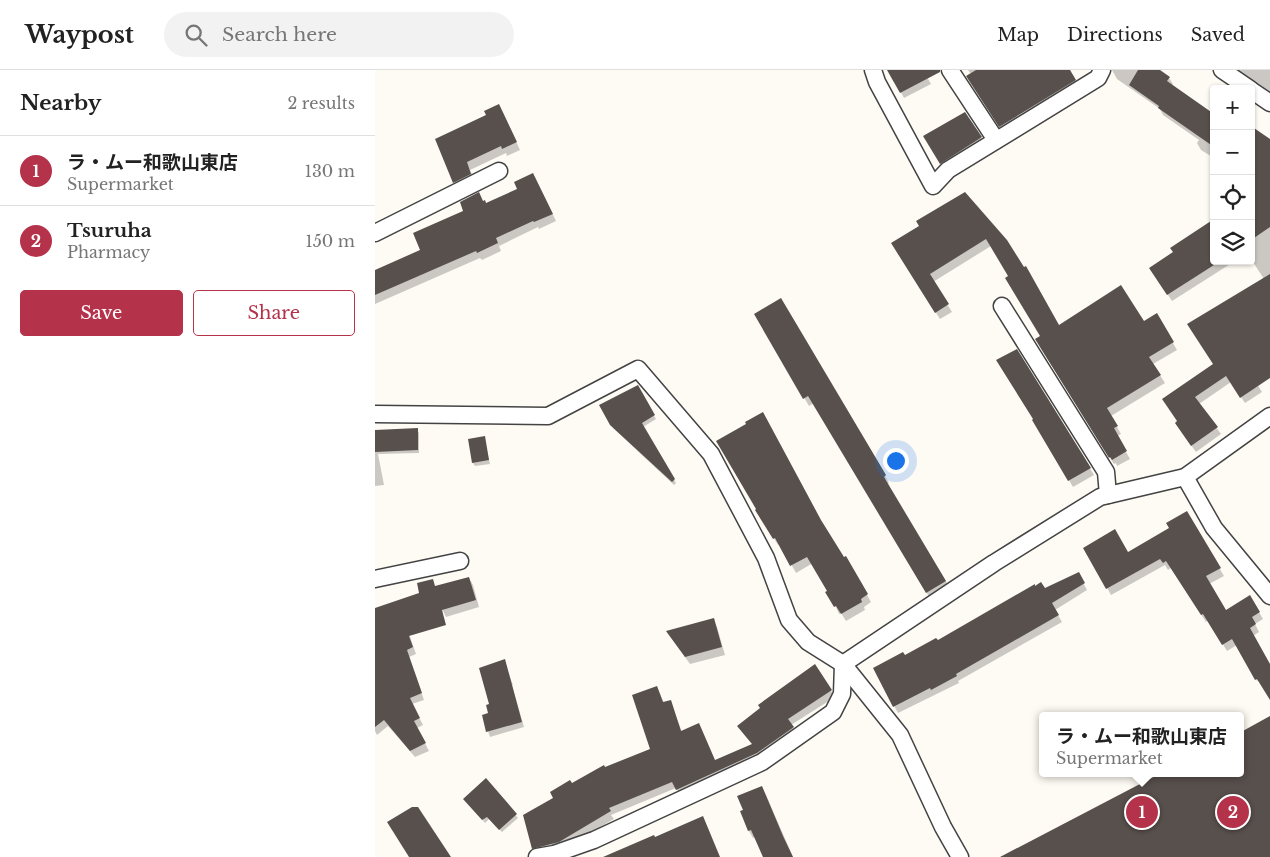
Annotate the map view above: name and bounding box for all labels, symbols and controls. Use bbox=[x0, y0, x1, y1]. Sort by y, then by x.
search box bbox=[164, 12, 514, 57]
text: Waypost bbox=[25, 20, 134, 49]
icon: search bbox=[182, 21, 210, 49]
text: Search here bbox=[222, 23, 337, 46]
text: Map bbox=[997, 24, 1039, 46]
text: Directions bbox=[1067, 24, 1163, 46]
text: Saved bbox=[1191, 24, 1245, 46]
map controls bbox=[1210, 85, 1255, 265]
button: + bbox=[1210, 85, 1255, 130]
text: Nearby bbox=[20, 90, 101, 116]
text: 2 results bbox=[287, 93, 355, 113]
button: − bbox=[1210, 130, 1255, 175]
text: ラ・ムー和歌山東店 bbox=[67, 151, 238, 174]
text: 1 bbox=[33, 161, 39, 181]
text: 130 m bbox=[305, 161, 355, 181]
text: Supermarket bbox=[67, 174, 174, 194]
button: locate bbox=[1210, 175, 1255, 220]
text: Tsuruha bbox=[67, 219, 152, 242]
button: layers bbox=[1210, 220, 1255, 265]
text: 2 bbox=[31, 231, 41, 251]
text: 150 m bbox=[306, 231, 355, 251]
text: Pharmacy bbox=[67, 242, 150, 262]
button: Save bbox=[20, 290, 183, 336]
button: Share bbox=[193, 290, 355, 336]
your location bbox=[883, 448, 909, 474]
popup bbox=[1039, 712, 1244, 777]
text: ラ・ムー和歌山東店 bbox=[1056, 725, 1227, 748]
text: Supermarket bbox=[1056, 748, 1163, 768]
pin: 1 bbox=[1126, 793, 1158, 831]
pin: 2 bbox=[1217, 793, 1249, 831]

